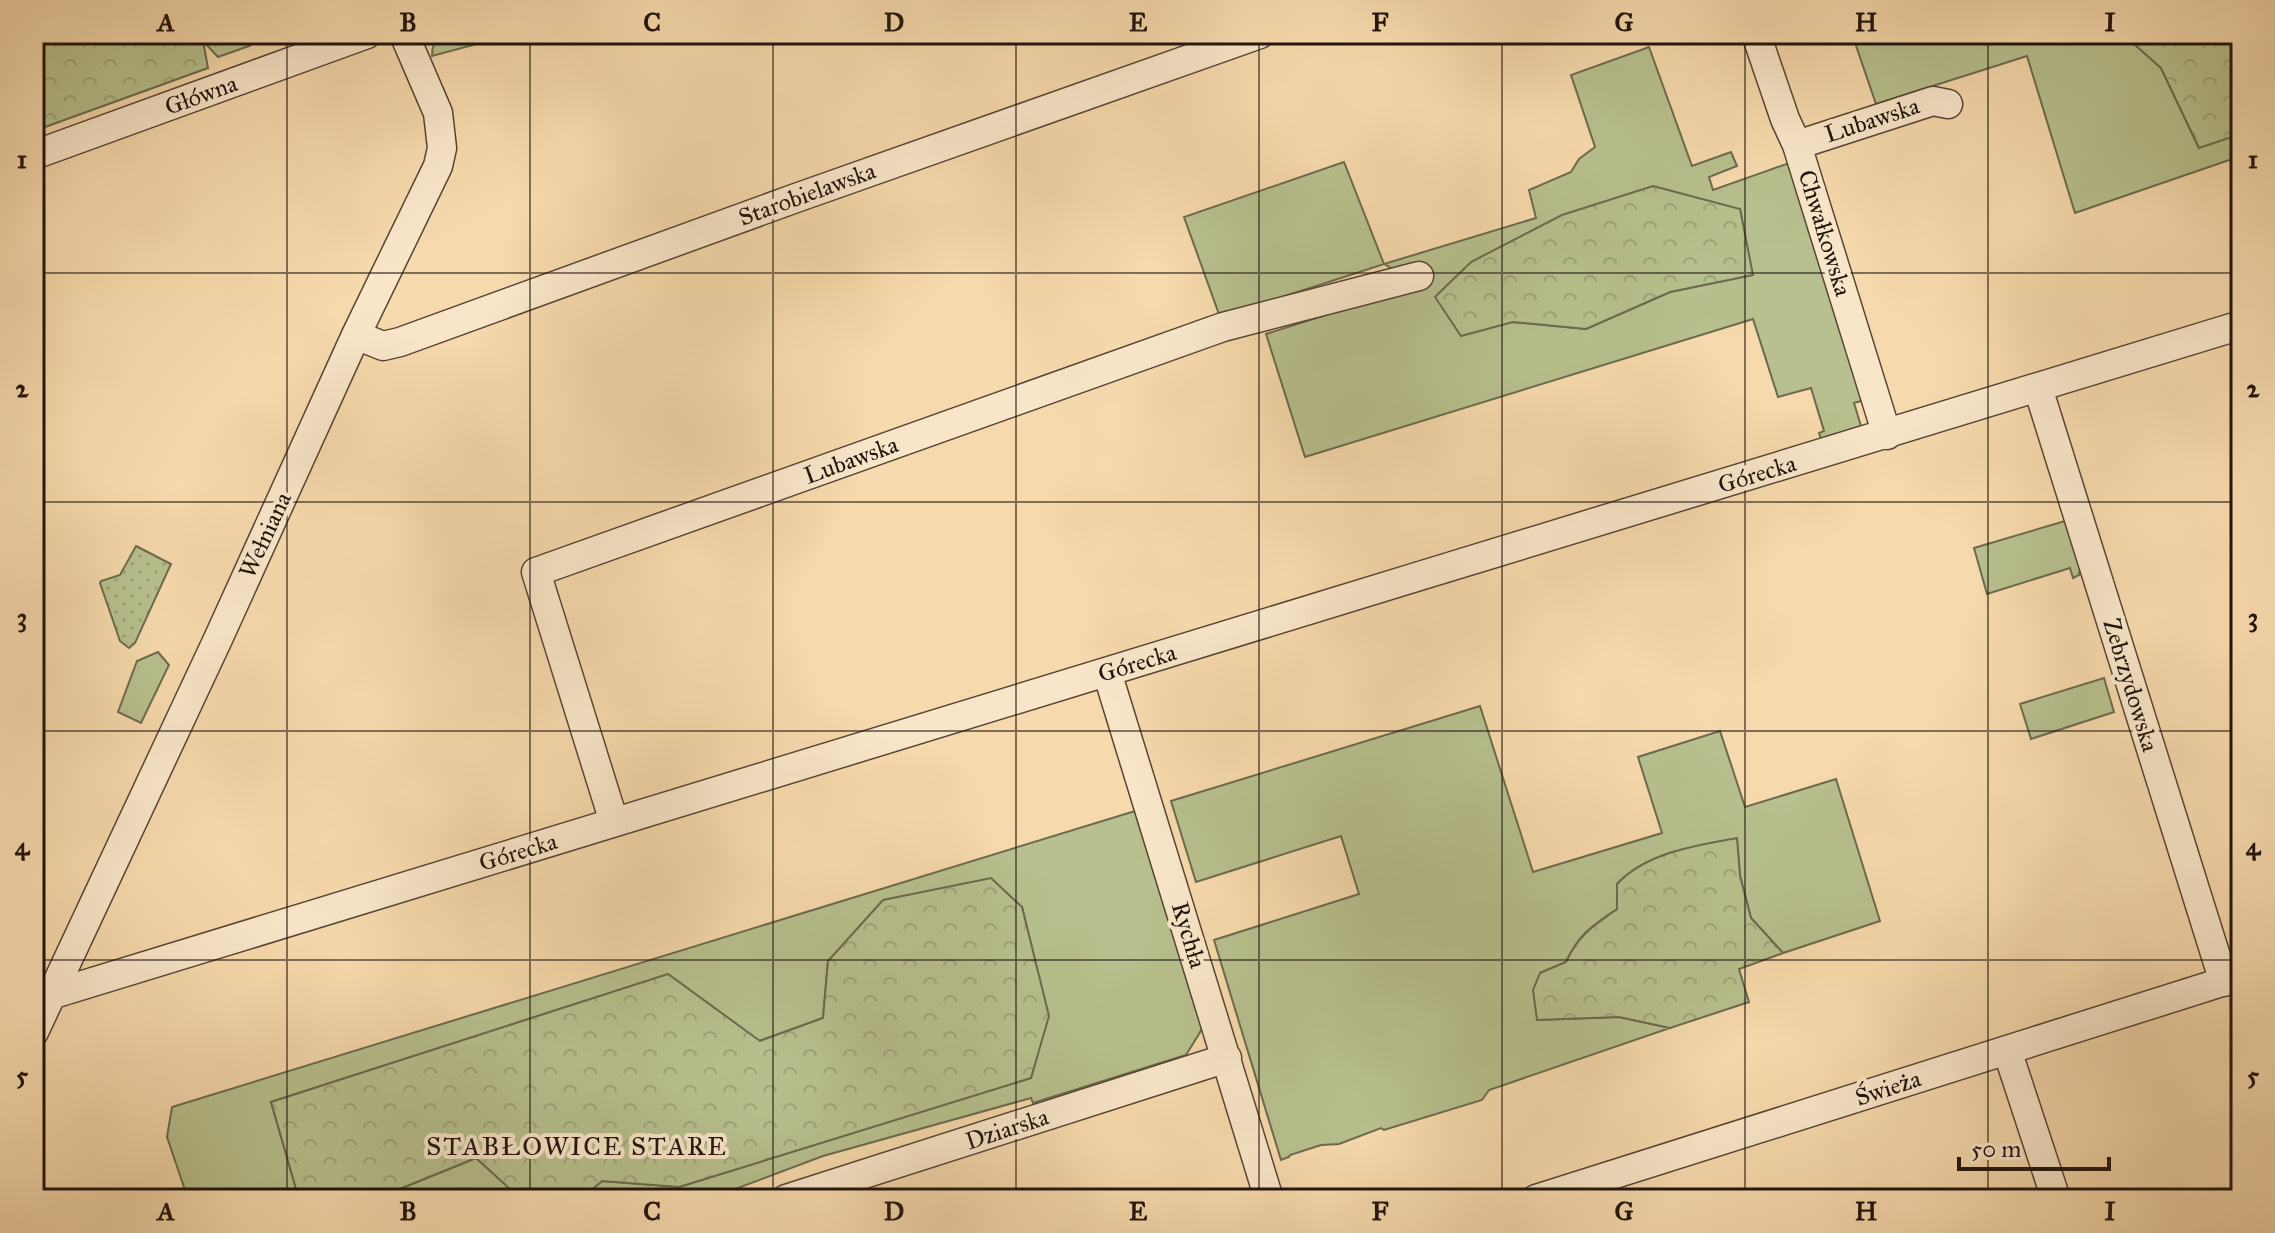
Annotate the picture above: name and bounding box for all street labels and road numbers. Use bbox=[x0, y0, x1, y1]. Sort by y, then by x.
street label: Główna bbox=[161, 68, 242, 122]
street label: Lubawska bbox=[1821, 90, 1924, 149]
street label: Starobielawska bbox=[734, 155, 881, 233]
street label: Chwałkowska bbox=[1792, 166, 1859, 301]
street label: Lubawska bbox=[800, 429, 903, 491]
street label: Górecka bbox=[1714, 448, 1800, 500]
street label: Wełniana bbox=[232, 487, 298, 583]
street label: Zebrzydowska bbox=[2097, 615, 2166, 756]
street label: Górecka bbox=[1094, 637, 1180, 689]
street label: Górecka bbox=[475, 826, 561, 878]
street label: Rychła bbox=[1165, 898, 1213, 972]
street label: Świeża bbox=[1851, 1063, 1925, 1113]
street label: Dziarska bbox=[962, 1101, 1053, 1157]

